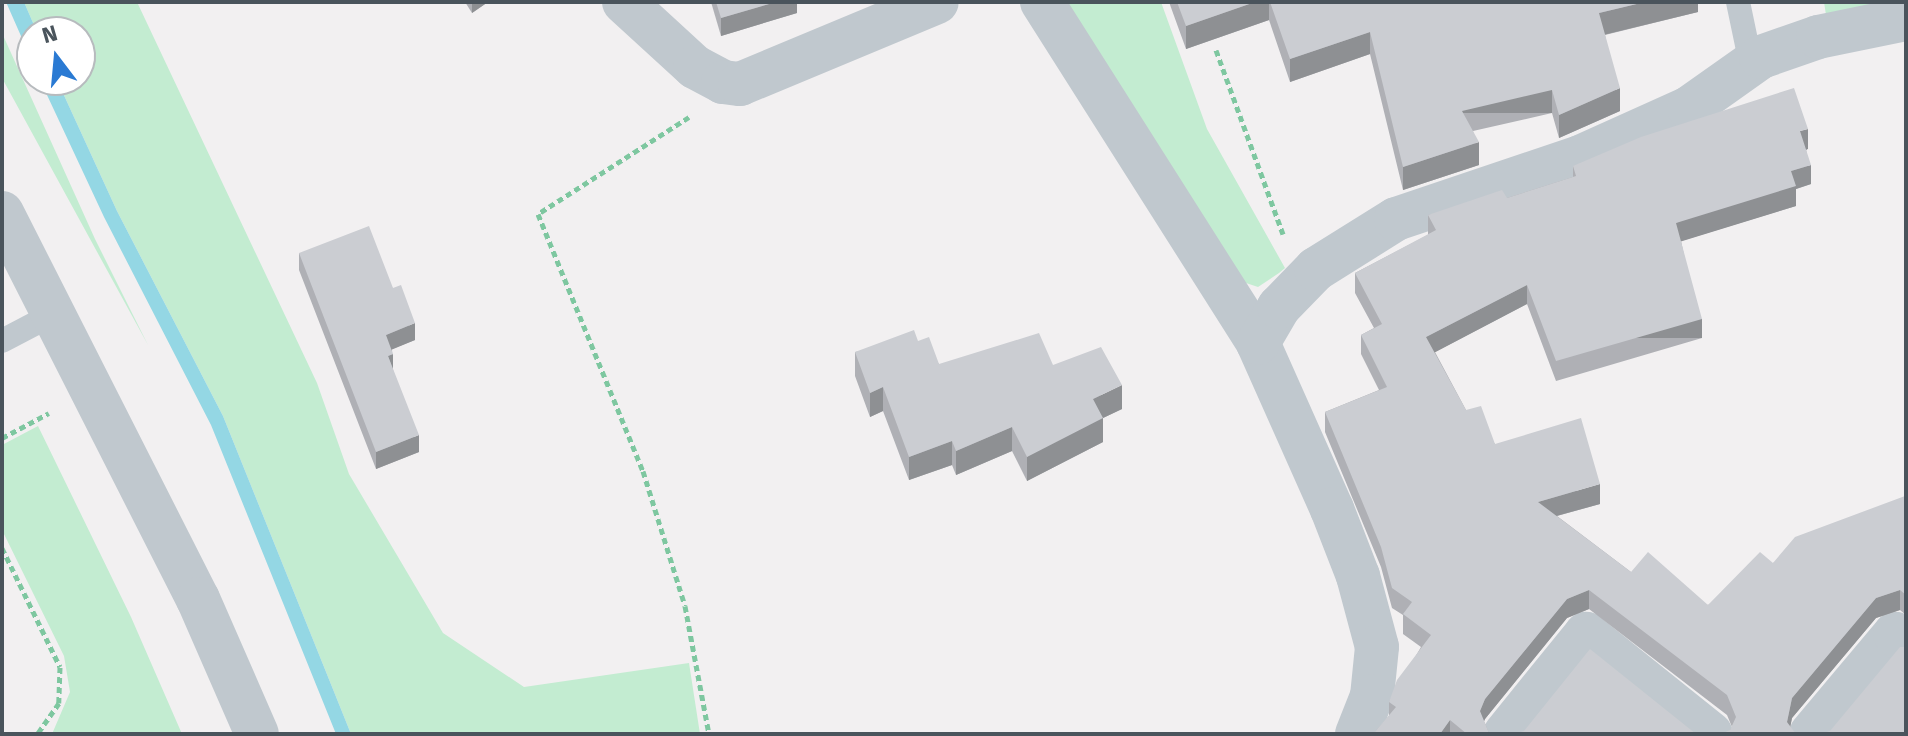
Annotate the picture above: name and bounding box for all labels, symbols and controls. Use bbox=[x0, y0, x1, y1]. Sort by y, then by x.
north arrow bbox=[16, 16, 96, 96]
text: N bbox=[39, 19, 61, 49]

